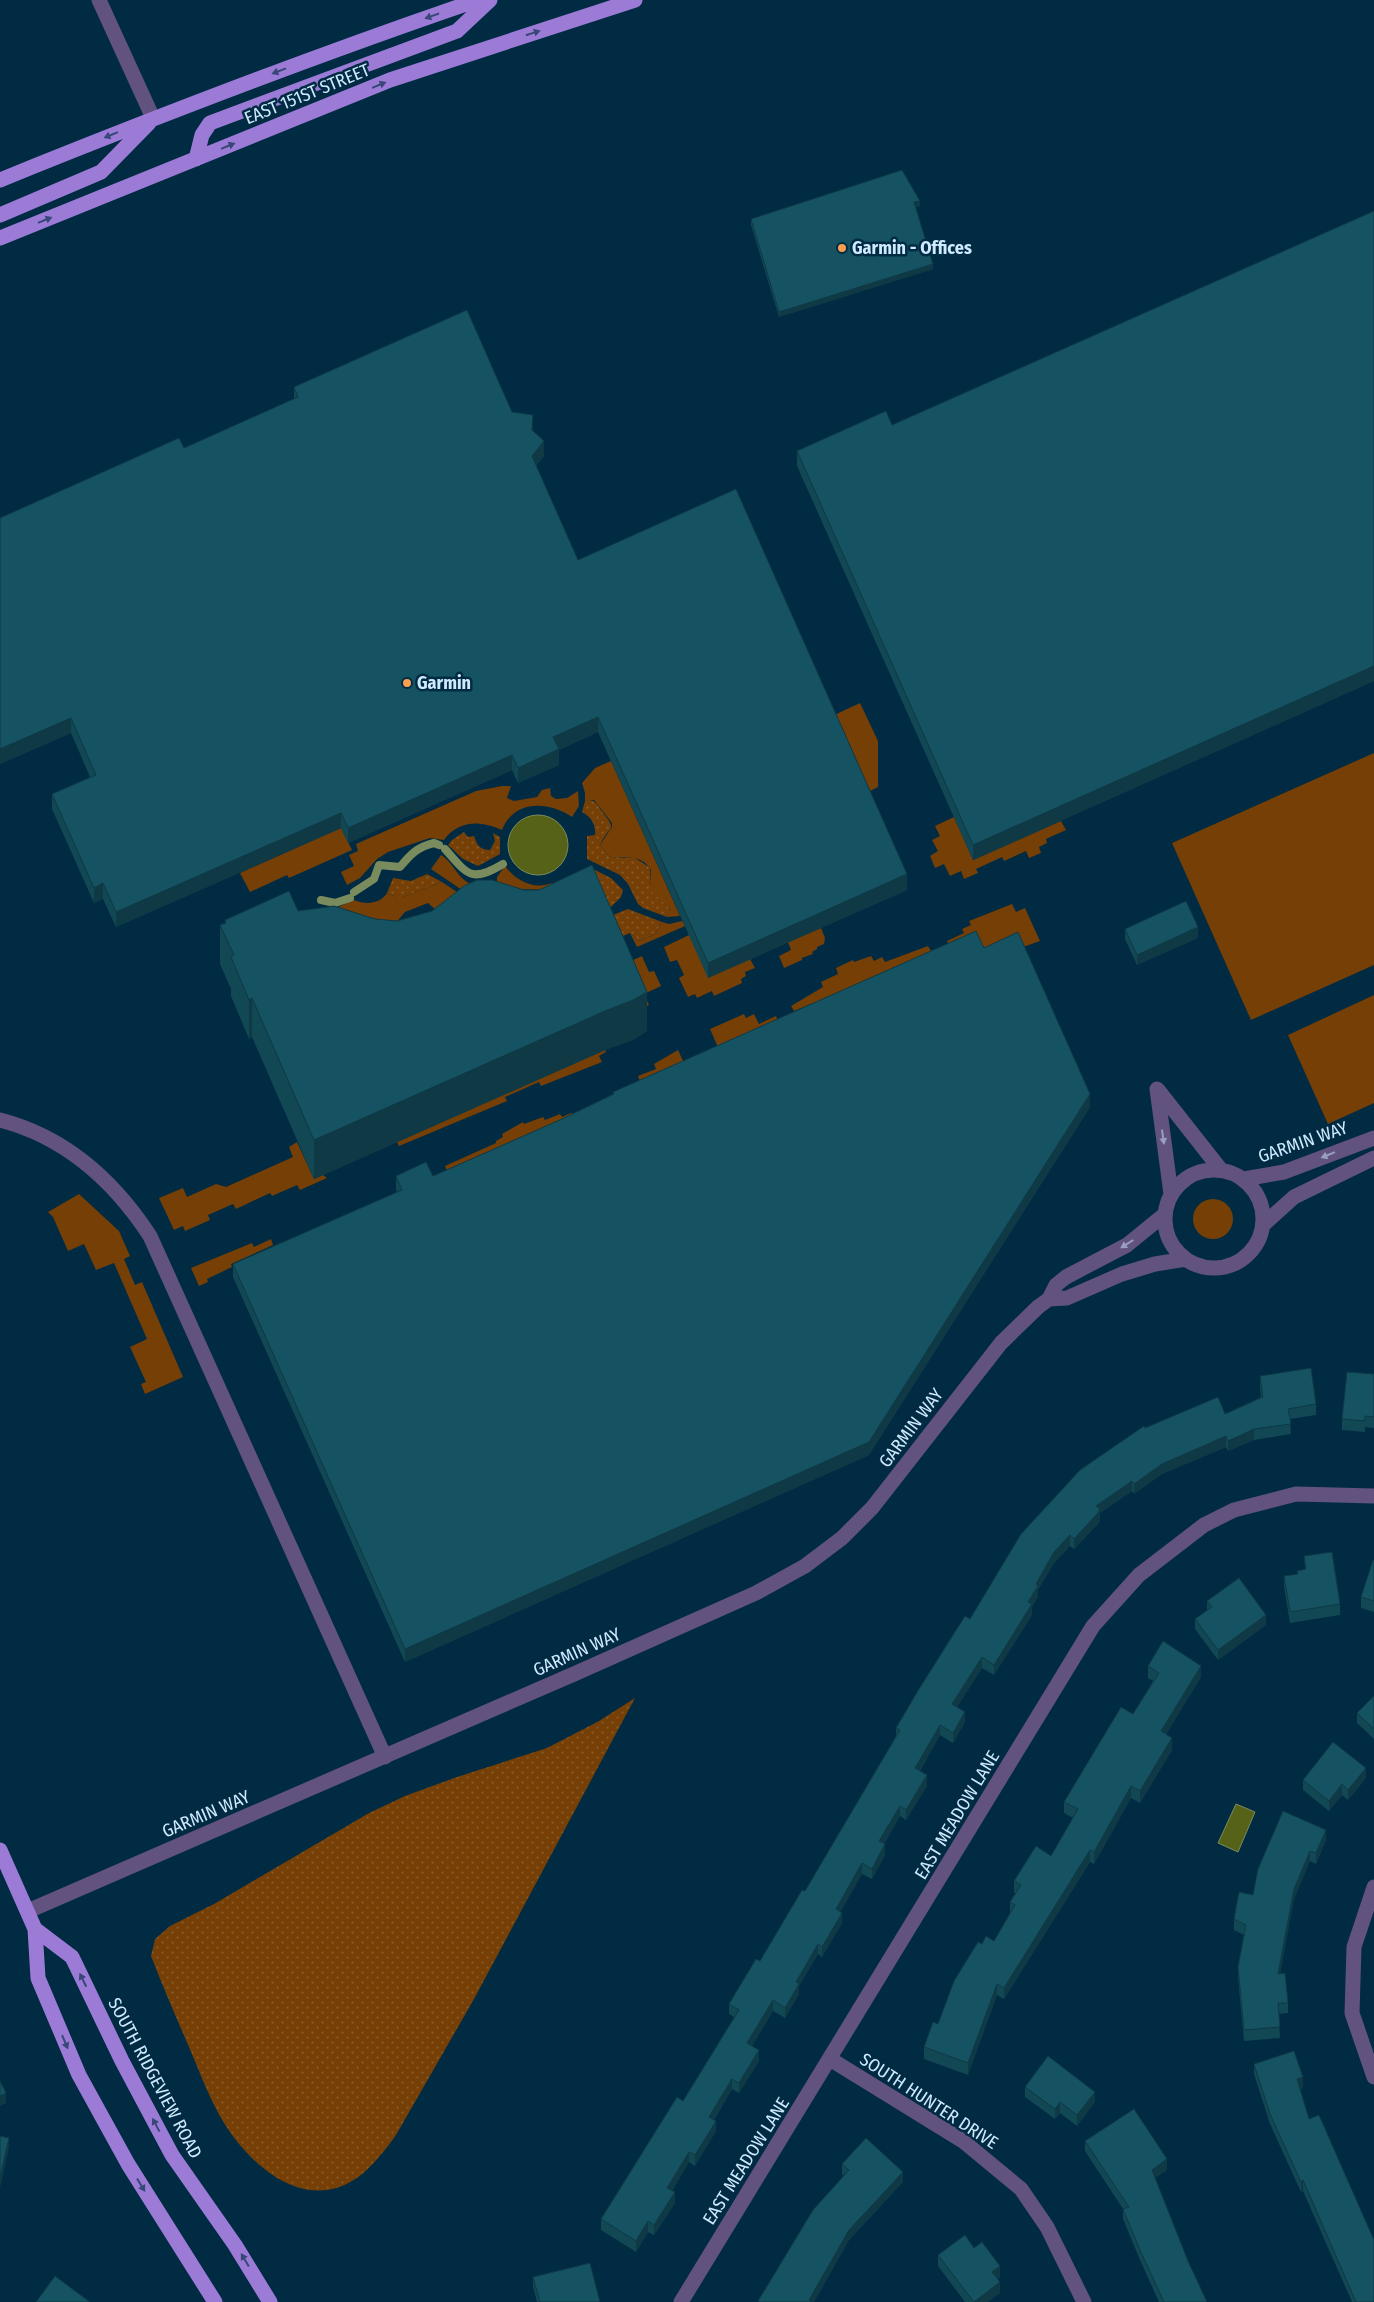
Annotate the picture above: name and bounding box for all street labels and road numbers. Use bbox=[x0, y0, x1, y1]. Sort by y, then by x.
street label: EAST 151ST STREET bbox=[241, 59, 374, 129]
street label: GARMIN WAY bbox=[1255, 1116, 1351, 1168]
street label: GARMIN WAY bbox=[874, 1384, 948, 1472]
street label: GARMIN WAY bbox=[530, 1623, 624, 1681]
street label: EAST MEADOW LANE bbox=[910, 1747, 1004, 1883]
street label: GARMIN WAY bbox=[159, 1786, 253, 1842]
street label: SOUTH RIDGEVIEW ROAD bbox=[103, 1994, 207, 2162]
street label: SOUTH HUNTER DRIVE bbox=[856, 2048, 1002, 2154]
street label: EAST MEADOW LANE bbox=[698, 2093, 794, 2229]

